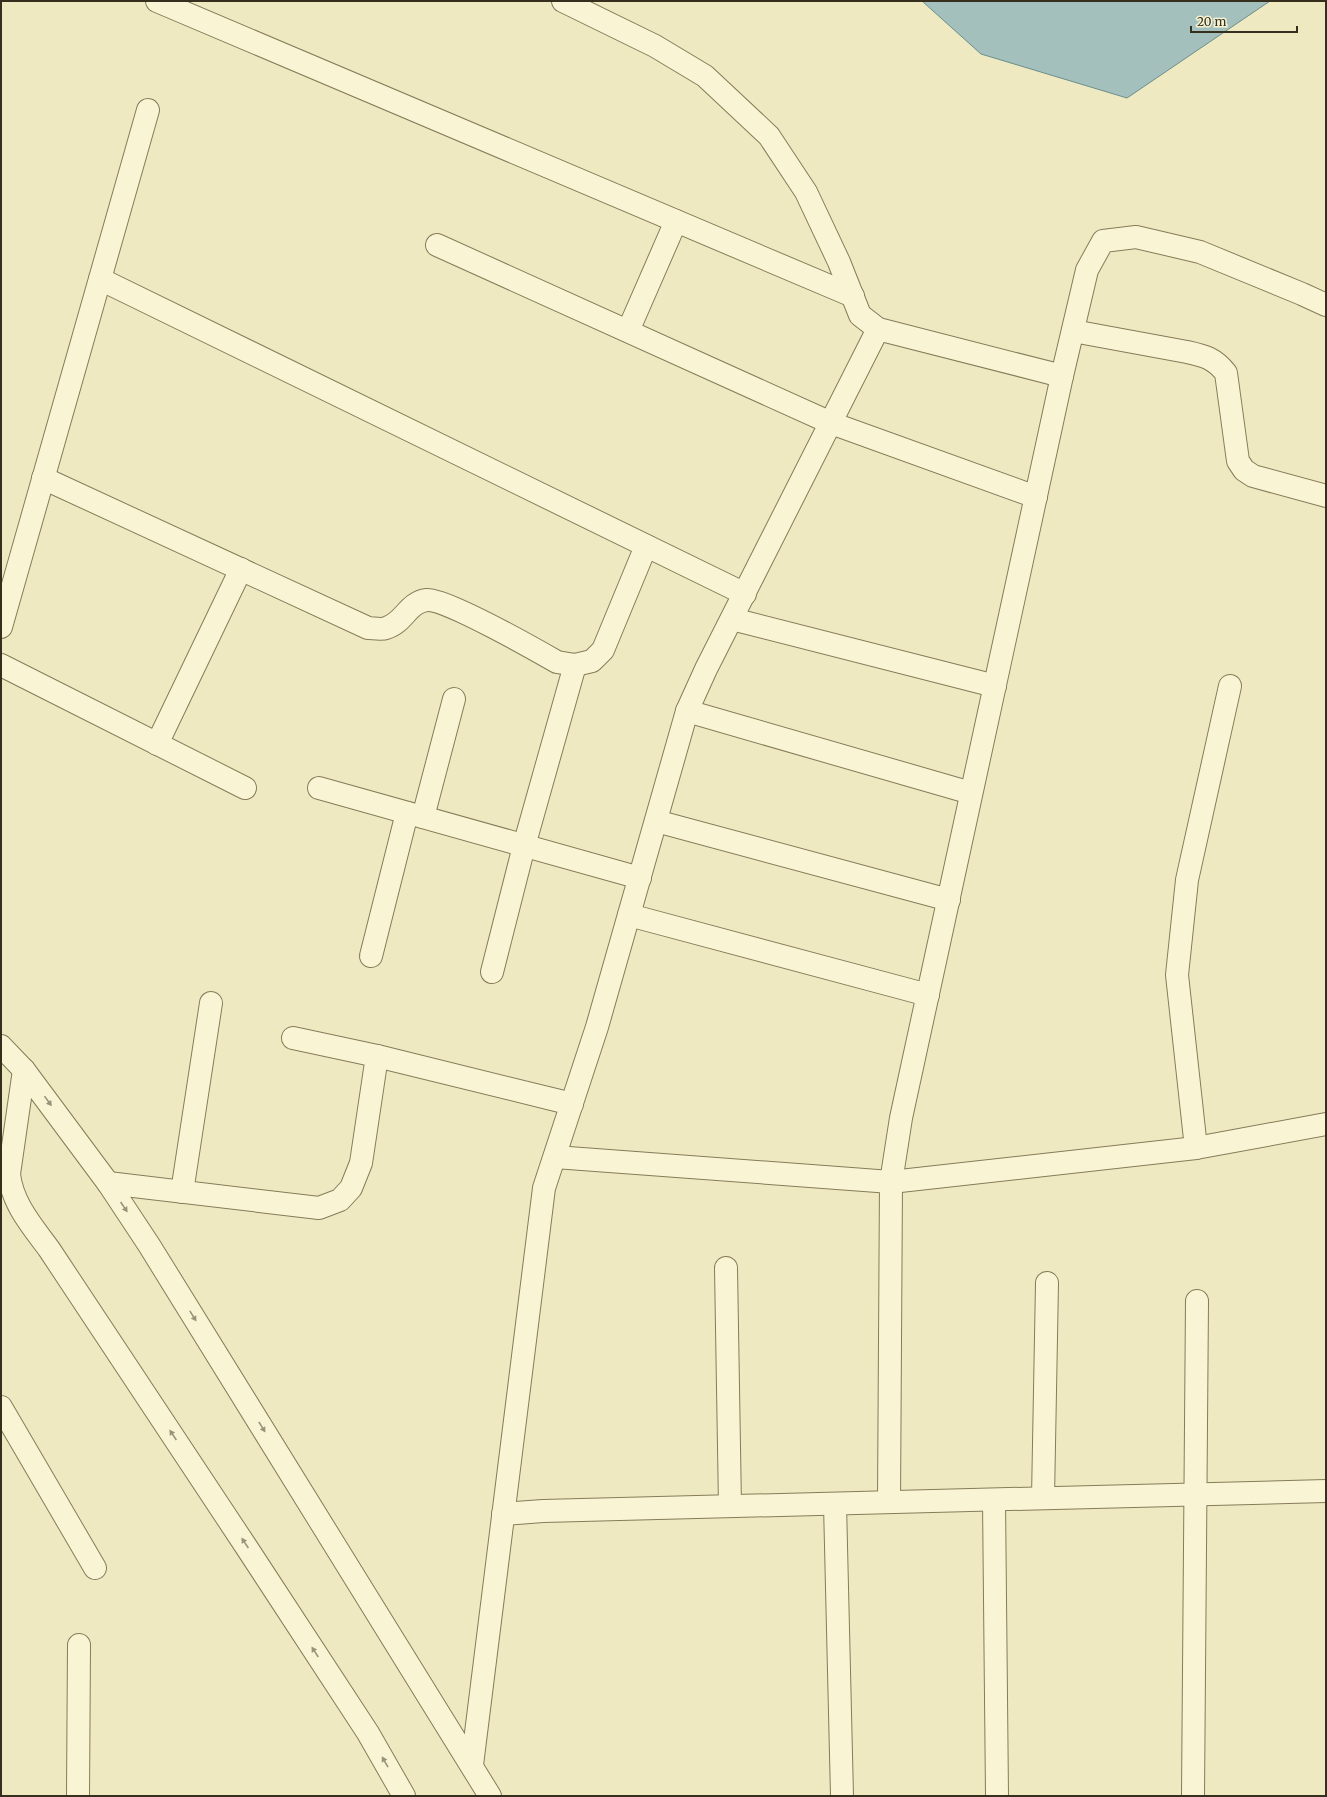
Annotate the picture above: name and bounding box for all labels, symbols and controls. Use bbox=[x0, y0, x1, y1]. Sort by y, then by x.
scale bar bbox=[1191, 8, 1297, 34]
text: 20 m bbox=[1197, 14, 1226, 29]
one-way arrow bbox=[43, 1096, 52, 1107]
one-way arrow bbox=[120, 1201, 127, 1212]
one-way arrow bbox=[190, 1310, 197, 1322]
one-way arrow bbox=[258, 1422, 266, 1432]
one-way arrow bbox=[169, 1429, 176, 1441]
one-way arrow bbox=[241, 1537, 248, 1549]
one-way arrow bbox=[312, 1646, 319, 1658]
one-way arrow bbox=[381, 1756, 388, 1768]

